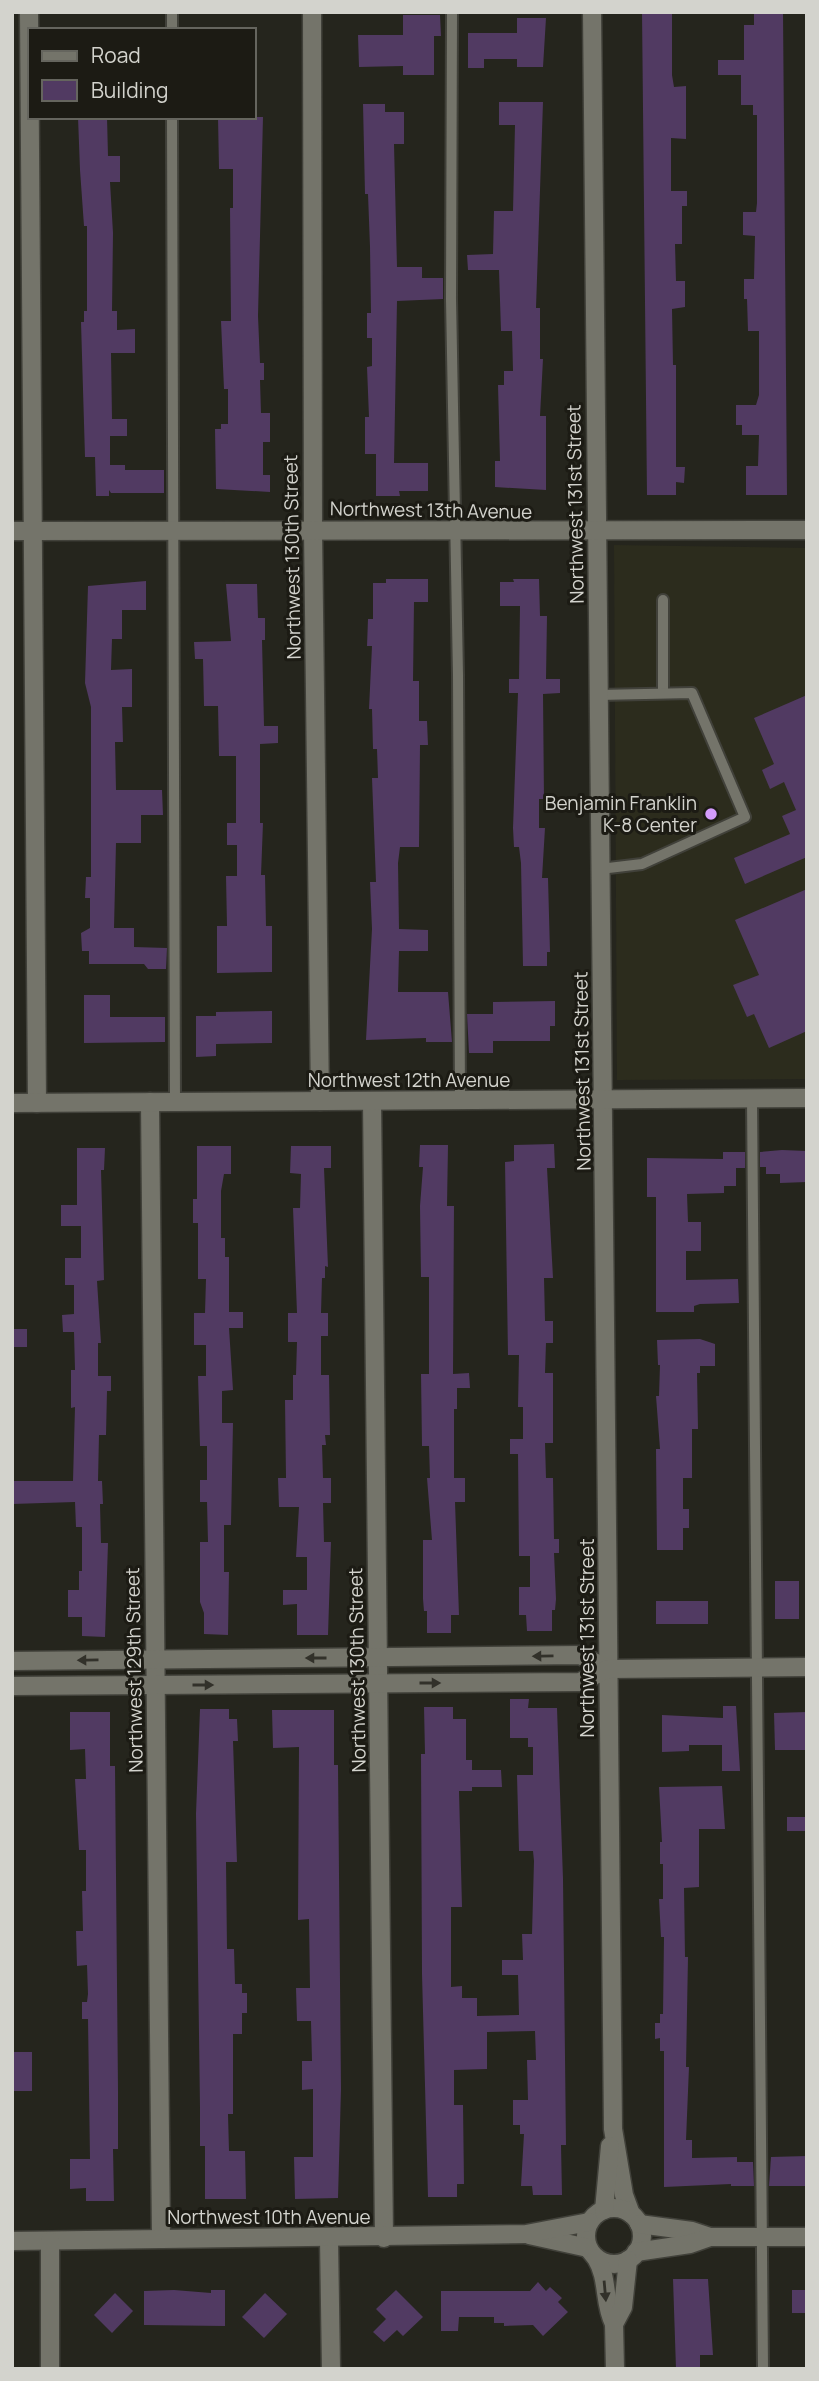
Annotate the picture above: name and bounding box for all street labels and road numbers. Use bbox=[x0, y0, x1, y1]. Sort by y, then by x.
street label: Northwest 131st Street bbox=[560, 404, 590, 604]
street label: Northwest 130th Street bbox=[277, 454, 307, 660]
street label: Northwest 13th Avenue bbox=[330, 495, 532, 525]
street label: Northwest 131st Street bbox=[567, 971, 597, 1171]
street label: Northwest 12th Avenue bbox=[308, 1067, 510, 1093]
street label: Northwest 131st Street bbox=[574, 1538, 600, 1738]
street label: Northwest 129th Street bbox=[119, 1567, 149, 1773]
street label: Northwest 130th Street bbox=[342, 1567, 372, 1773]
street label: Northwest 10th Avenue bbox=[167, 2204, 371, 2230]

